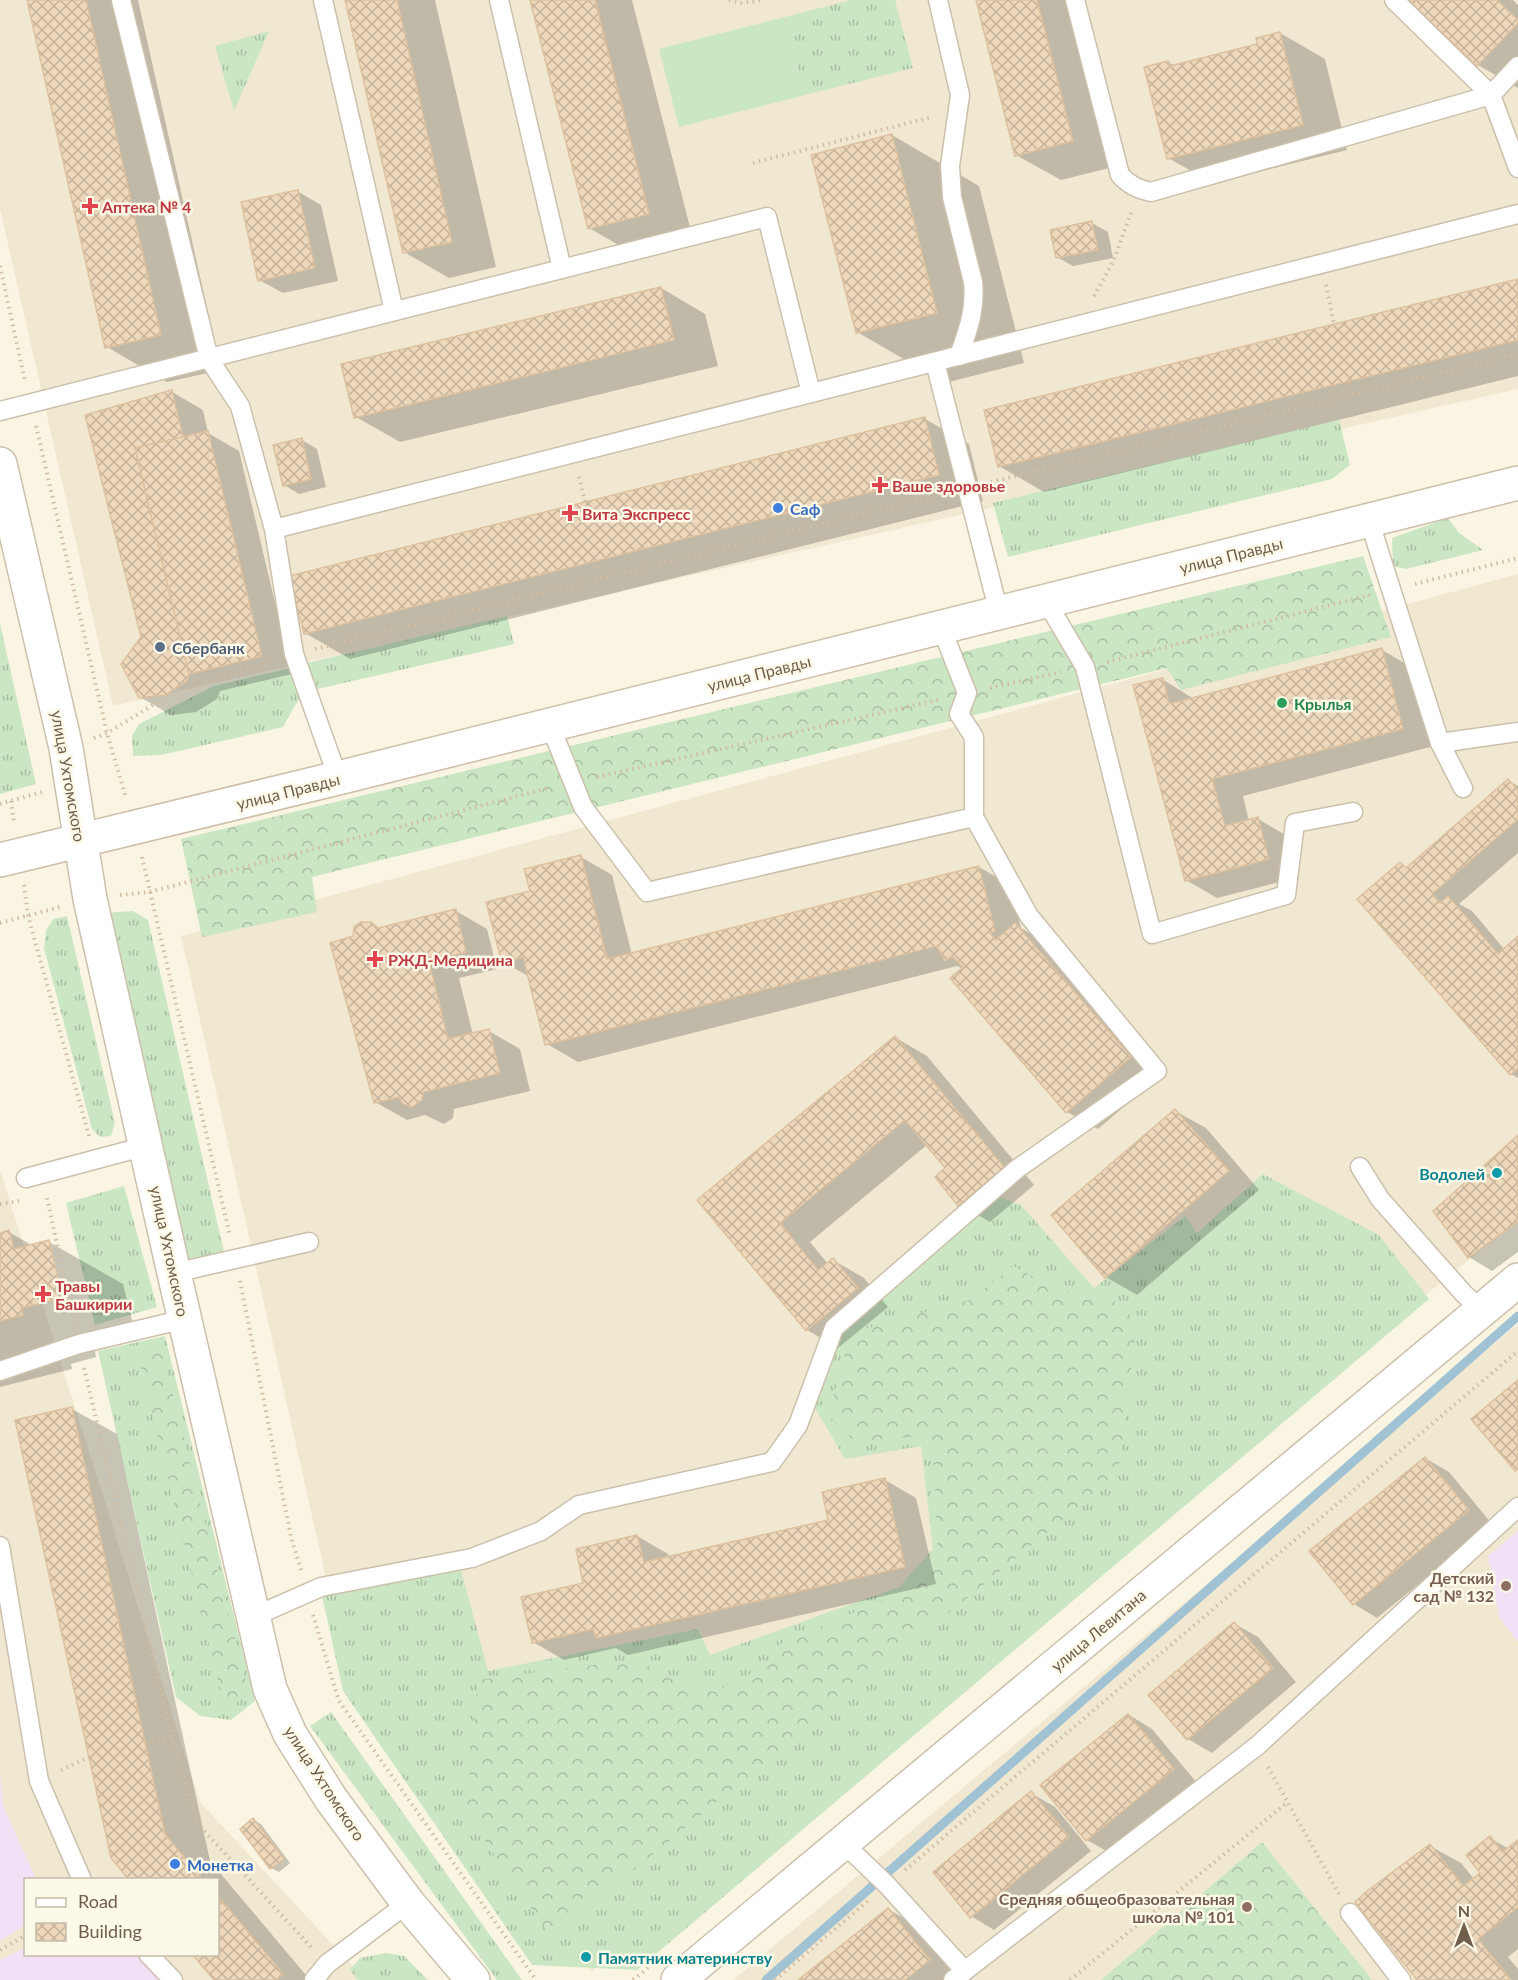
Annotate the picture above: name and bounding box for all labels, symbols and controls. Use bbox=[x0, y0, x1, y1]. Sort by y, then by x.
place label: Аптека № 4 bbox=[101, 197, 191, 216]
marker: Аптека № 4 bbox=[83, 199, 97, 213]
place label: Ваше здоровье bbox=[892, 476, 1006, 495]
marker: Ваше здоровье bbox=[873, 478, 887, 492]
place label: Саф bbox=[790, 499, 821, 518]
marker: Саф bbox=[771, 501, 785, 515]
place label: Вита Экспресс bbox=[582, 504, 691, 523]
marker: Вита Экспресс bbox=[563, 506, 577, 520]
street label: улица Правды bbox=[1177, 533, 1285, 577]
place label: Сбербанк bbox=[172, 638, 245, 657]
marker: Сбербанк bbox=[153, 640, 167, 654]
street label: улица Правды bbox=[705, 651, 813, 695]
place label: Крылья bbox=[1294, 694, 1351, 713]
marker: Крылья bbox=[1275, 696, 1289, 710]
street label: улица Ухтомского bbox=[48, 709, 90, 843]
street label: улица Правды bbox=[234, 769, 342, 813]
marker: РЖД-Медицина bbox=[366, 950, 384, 968]
place label: РЖД-Медицина bbox=[388, 950, 513, 969]
place label: Водолей bbox=[1419, 1164, 1485, 1183]
marker: Водолей bbox=[1490, 1166, 1504, 1180]
street label: улица Ухтомского bbox=[147, 1184, 193, 1318]
place label: Травы Башкирии bbox=[55, 1276, 132, 1313]
marker: Травы Башкирии bbox=[36, 1287, 50, 1301]
place label: Детский сад № 132 bbox=[1414, 1568, 1494, 1605]
marker: Детский сад № 132 bbox=[1499, 1579, 1513, 1593]
street label: улица Левитана bbox=[1047, 1585, 1149, 1675]
street label: улица Ухтомского bbox=[281, 1722, 369, 1844]
place label: Монетка bbox=[187, 1855, 254, 1874]
marker: Монетка bbox=[168, 1857, 182, 1871]
legend bbox=[24, 1878, 219, 1956]
place label: Средняя общеобразовательная школа № 101 bbox=[999, 1889, 1235, 1926]
text: Road bbox=[78, 1890, 118, 1912]
north arrow bbox=[1434, 1896, 1494, 1956]
marker: Средняя общеобразовательная школа № 101 bbox=[1240, 1900, 1254, 1914]
text: N bbox=[1458, 1901, 1470, 1920]
text: Building bbox=[78, 1920, 142, 1942]
place label: Памятник материнству bbox=[598, 1948, 773, 1967]
marker: Памятник материнству bbox=[579, 1950, 593, 1964]

